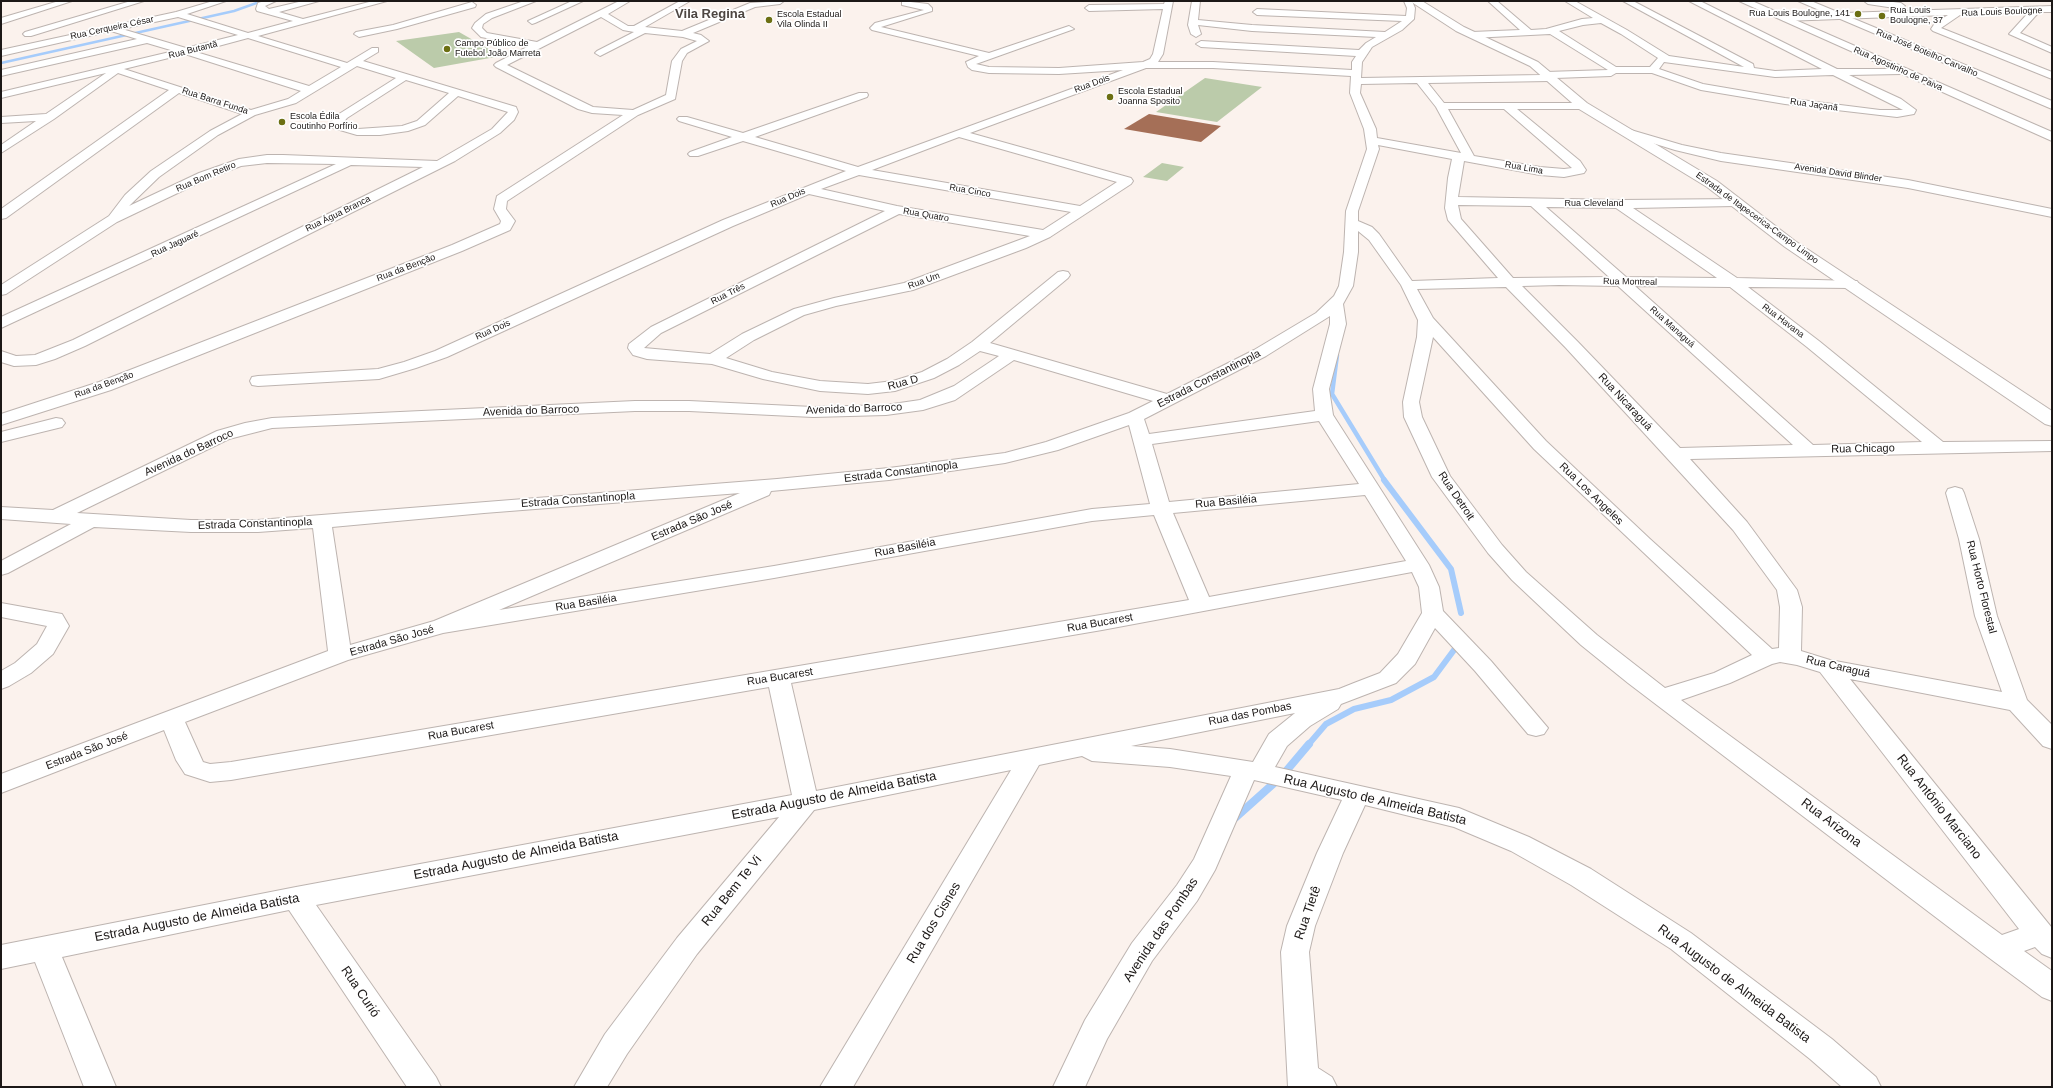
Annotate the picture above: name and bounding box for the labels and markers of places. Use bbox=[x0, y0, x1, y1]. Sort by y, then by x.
place label: Rua Louis Boulogne, 37 bbox=[1890, 6, 1943, 27]
place label: Rua Louis Boulogne, 141 bbox=[1749, 9, 1850, 19]
marker: Rua Louis Boulogne, 141 bbox=[1853, 9, 1863, 19]
place label: Escola Estadual Vila Olinda II bbox=[777, 10, 842, 31]
marker: Rua Louis Boulogne, 37 bbox=[1877, 11, 1887, 21]
marker: Escola Estadual Vila Olinda II bbox=[764, 15, 774, 25]
place label: Campo Público de Futebol João Marreta bbox=[455, 39, 541, 60]
marker: Campo Público de Futebol João Marreta bbox=[442, 44, 452, 54]
place label: Escola Estadual Joanna Sposito bbox=[1118, 87, 1183, 108]
marker: Escola Estadual Joanna Sposito bbox=[1105, 92, 1115, 102]
place label: Escola Édila Coutinho Porfírio bbox=[290, 112, 358, 133]
marker: Escola Édila Coutinho Porfírio bbox=[277, 117, 287, 127]

